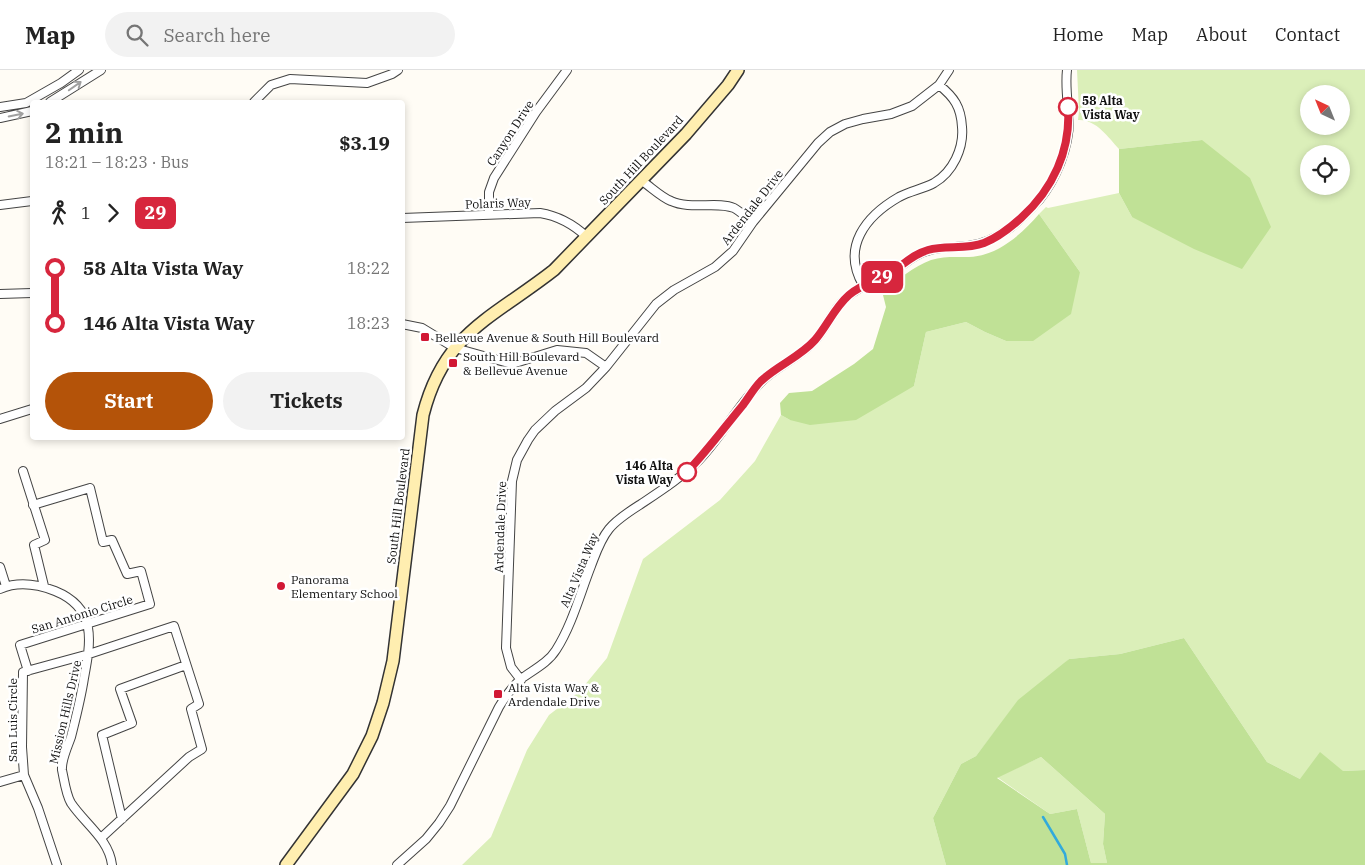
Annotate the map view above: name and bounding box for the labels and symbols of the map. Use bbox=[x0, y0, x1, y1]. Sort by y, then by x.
one-way arrow bbox=[68, 81, 82, 91]
north arrow bbox=[1300, 85, 1350, 135]
place label: 58 Alta Vista Way bbox=[1082, 93, 1140, 122]
street label: Canyon Drive bbox=[483, 97, 537, 169]
marker: 58 Alta Vista Way bbox=[1058, 97, 1078, 117]
one-way arrow bbox=[8, 110, 24, 120]
street label: South Hill Boulevard bbox=[596, 112, 686, 208]
street label: Ardendale Drive bbox=[718, 166, 786, 248]
street label: Polaris Way bbox=[465, 194, 532, 212]
line badge: 29 bbox=[860, 261, 904, 293]
place label: Bellevue Avenue & South Hill Boulevard bbox=[435, 330, 659, 345]
marker: Bellevue Avenue & South Hill Boulevard bbox=[419, 331, 431, 343]
place label: South Hill Boulevard & Bellevue Avenue bbox=[463, 349, 580, 378]
marker: South Hill Boulevard & Bellevue Avenue bbox=[447, 357, 459, 369]
street label: South Hill Boulevard bbox=[383, 447, 413, 565]
place label: 146 Alta Vista Way bbox=[615, 458, 673, 487]
marker: 146 Alta Vista Way bbox=[677, 462, 697, 482]
street label: Ardendale Drive bbox=[491, 481, 509, 573]
street label: Alta Vista Way bbox=[556, 530, 602, 610]
place label: Panorama Elementary School bbox=[291, 572, 398, 601]
marker: Panorama Elementary School bbox=[275, 580, 287, 592]
street label: San Antonio Circle bbox=[30, 591, 134, 637]
street label: Mission Hills Drive bbox=[46, 659, 84, 765]
street label: San Luis Circle bbox=[5, 678, 20, 762]
place label: Alta Vista Way & Ardendale Drive bbox=[508, 680, 600, 709]
marker: Alta Vista Way & Ardendale Drive bbox=[492, 688, 504, 700]

